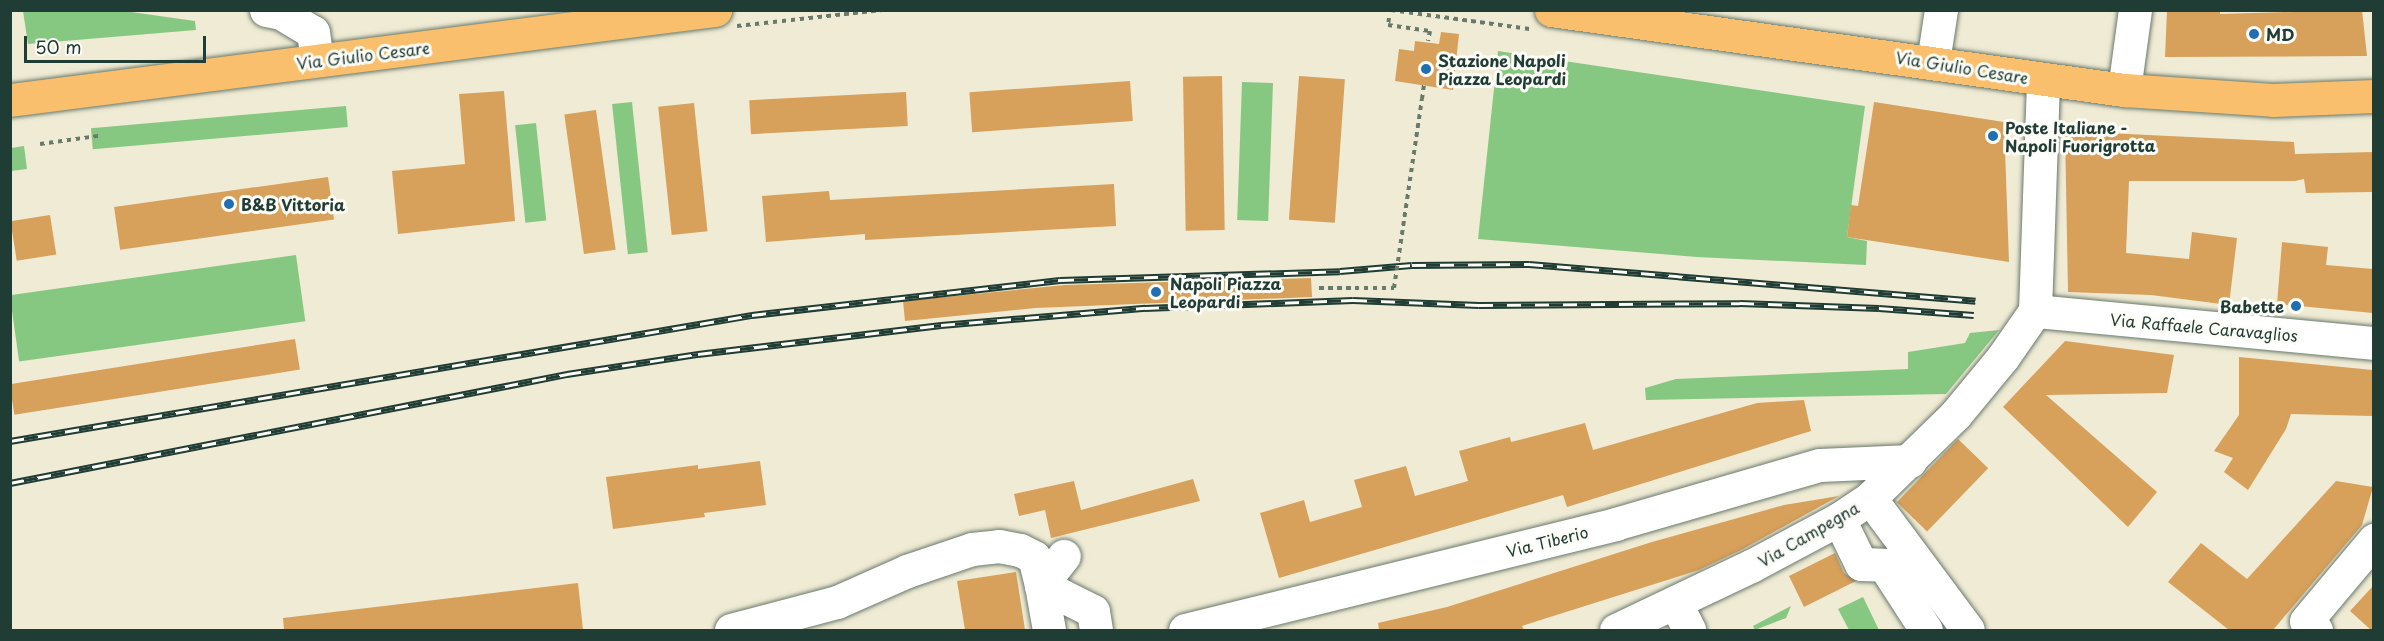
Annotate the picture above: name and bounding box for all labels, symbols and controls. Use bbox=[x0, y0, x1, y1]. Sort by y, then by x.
scale bar bbox=[27, 24, 208, 62]
place label: MD bbox=[2266, 24, 2295, 44]
marker: MD bbox=[2247, 27, 2261, 41]
text: 50 m bbox=[35, 33, 82, 60]
street label: Via Giulio Cesare bbox=[295, 37, 431, 73]
street label: Via Giulio Cesare bbox=[1894, 47, 2030, 87]
place label: Stazione Napoli Piazza Leopardi bbox=[1438, 50, 1567, 88]
marker: Stazione Napoli Piazza Leopardi bbox=[1419, 62, 1433, 76]
place label: Poste Italiane - Napoli Fuorigrotta bbox=[2005, 117, 2156, 155]
marker: Poste Italiane - Napoli Fuorigrotta bbox=[1986, 129, 2000, 143]
place label: B&B Vittoria bbox=[241, 194, 345, 214]
marker: B&B Vittoria bbox=[222, 197, 236, 211]
place label: Napoli Piazza Leopardi bbox=[1170, 273, 1282, 311]
marker: Napoli Piazza Leopardi bbox=[1147, 283, 1165, 301]
place label: Babette bbox=[2220, 296, 2284, 316]
marker: Babette bbox=[2289, 299, 2303, 313]
street label: Via Raffaele Caravaglios bbox=[2109, 309, 2299, 345]
street label: Via Campegna bbox=[1754, 497, 1862, 571]
street label: Via Tiberio bbox=[1504, 522, 1590, 560]

